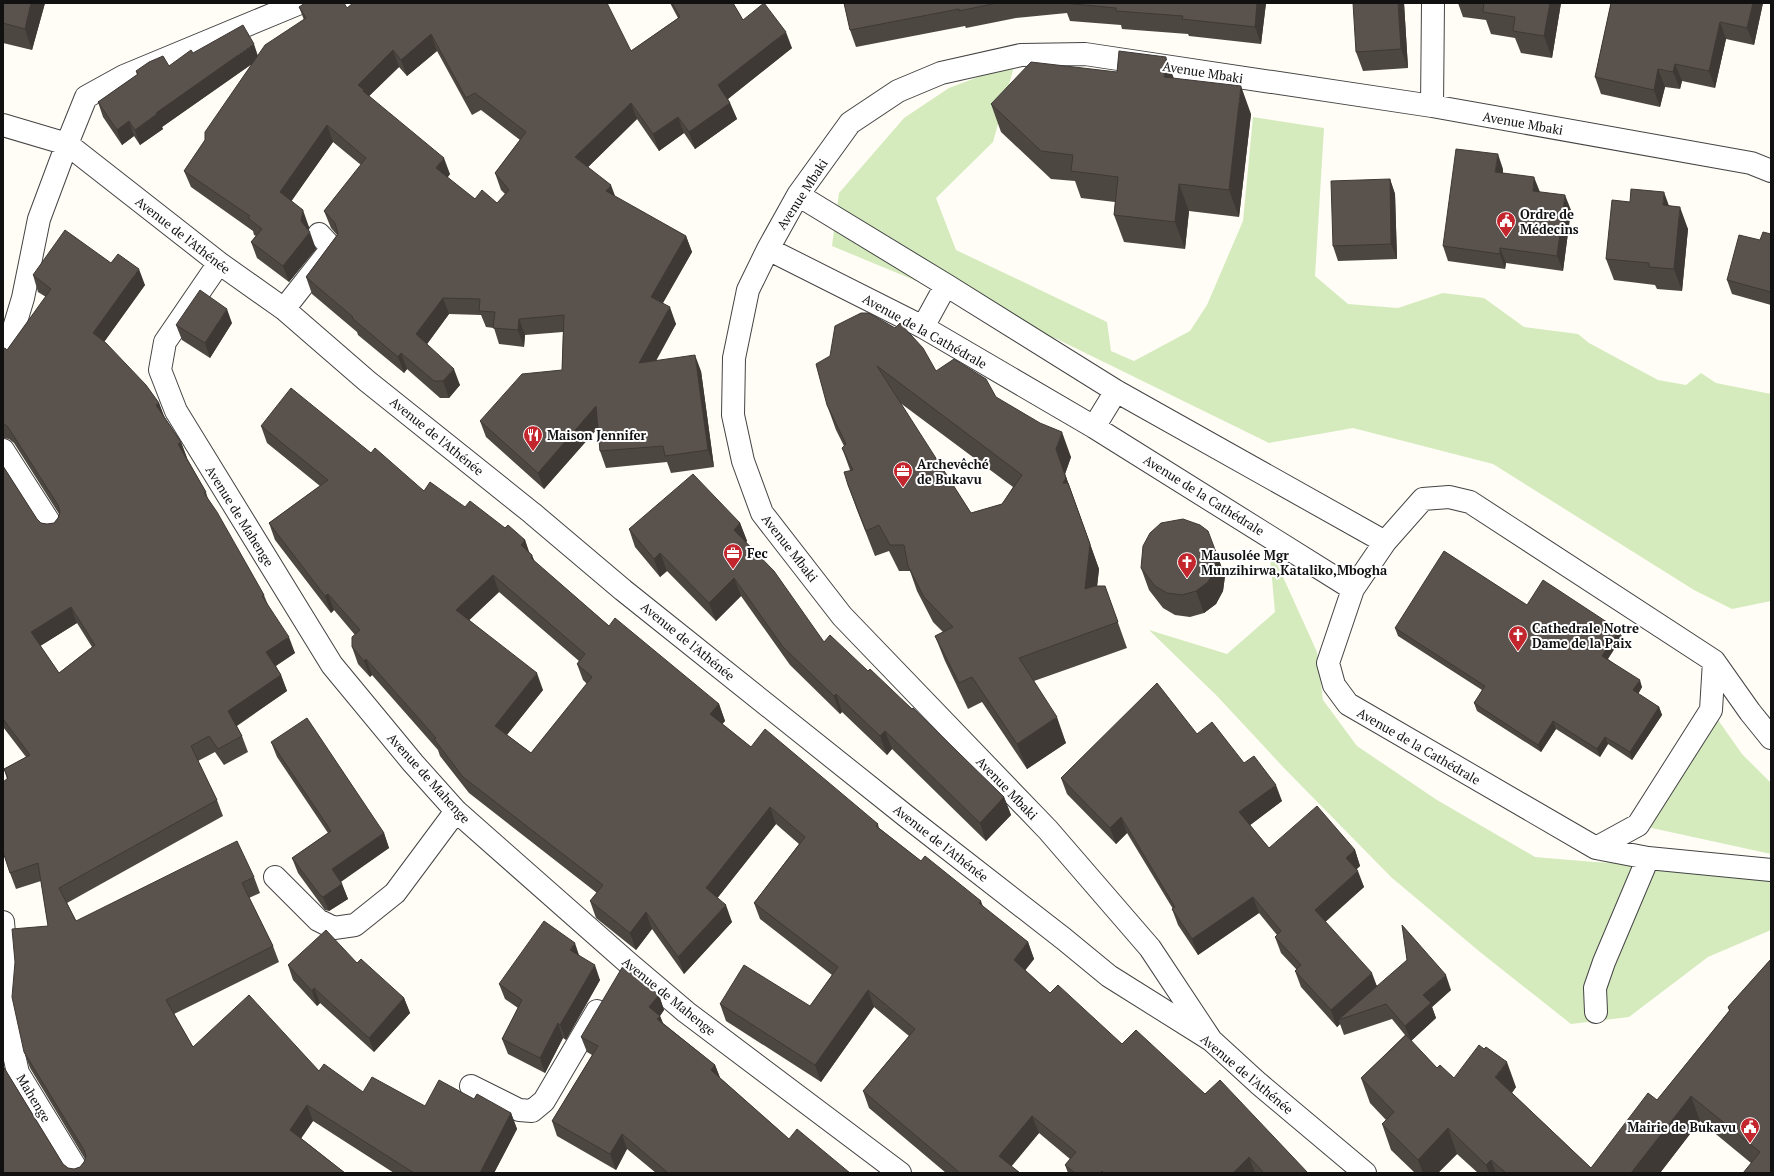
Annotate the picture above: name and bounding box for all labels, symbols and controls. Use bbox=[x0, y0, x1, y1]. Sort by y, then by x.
street label: Avenue Mbaki bbox=[1161, 57, 1245, 87]
street label: Avenue Mbaki bbox=[1481, 107, 1565, 139]
street label: Avenue Mbaki bbox=[772, 155, 832, 233]
street label: Avenue de l'Athénée bbox=[132, 192, 234, 278]
place label: Ordre de Médecins bbox=[1520, 205, 1579, 238]
public building icon: Ordre de Médecins bbox=[1495, 210, 1517, 238]
street label: Avenue de la Cathédrale bbox=[860, 289, 990, 373]
street label: Avenue de l'Athénée bbox=[386, 393, 488, 479]
restaurant icon: Maison Jennifer bbox=[522, 424, 544, 452]
place label: Maison Jennifer bbox=[547, 426, 647, 444]
street label: Avenue de la Cathédrale bbox=[1140, 450, 1268, 540]
place label: Archevêché de Bukavu bbox=[917, 455, 989, 488]
office icon: Archevêché de Bukavu bbox=[892, 460, 914, 488]
street label: Avenue de Mahenge bbox=[202, 462, 278, 570]
street label: Avenue Mbaki bbox=[758, 510, 822, 586]
office icon: Fec bbox=[722, 542, 744, 570]
place label: Fec bbox=[747, 544, 768, 562]
place label: Mausolée Mgr Munzihirwa,Kataliko,Mbogha bbox=[1201, 546, 1388, 579]
church icon: Mausolée Mgr Munzihirwa,Kataliko,Mbogha bbox=[1176, 551, 1198, 579]
street label: Avenue de l'Athénée bbox=[637, 598, 739, 684]
place label: Cathedrale Notre Dame de la Paix bbox=[1532, 619, 1639, 652]
church icon: Cathedrale Notre Dame de la Paix bbox=[1507, 624, 1529, 652]
street label: Avenue de la Cathédrale bbox=[1354, 703, 1484, 789]
street label: Avenue de Mahenge bbox=[384, 729, 474, 827]
street label: Avenue Mbaki bbox=[972, 753, 1042, 824]
street label: Avenue de l'Athénée bbox=[890, 800, 992, 886]
street label: Avenue de Mahenge bbox=[618, 953, 720, 1039]
street label: Avenue de l'Athénée bbox=[1197, 1030, 1297, 1118]
street label: Mahenge bbox=[13, 1071, 55, 1125]
public building icon: Mairie de Bukavu bbox=[1739, 1116, 1761, 1144]
place label: Mairie de Bukavu bbox=[1627, 1118, 1736, 1136]

